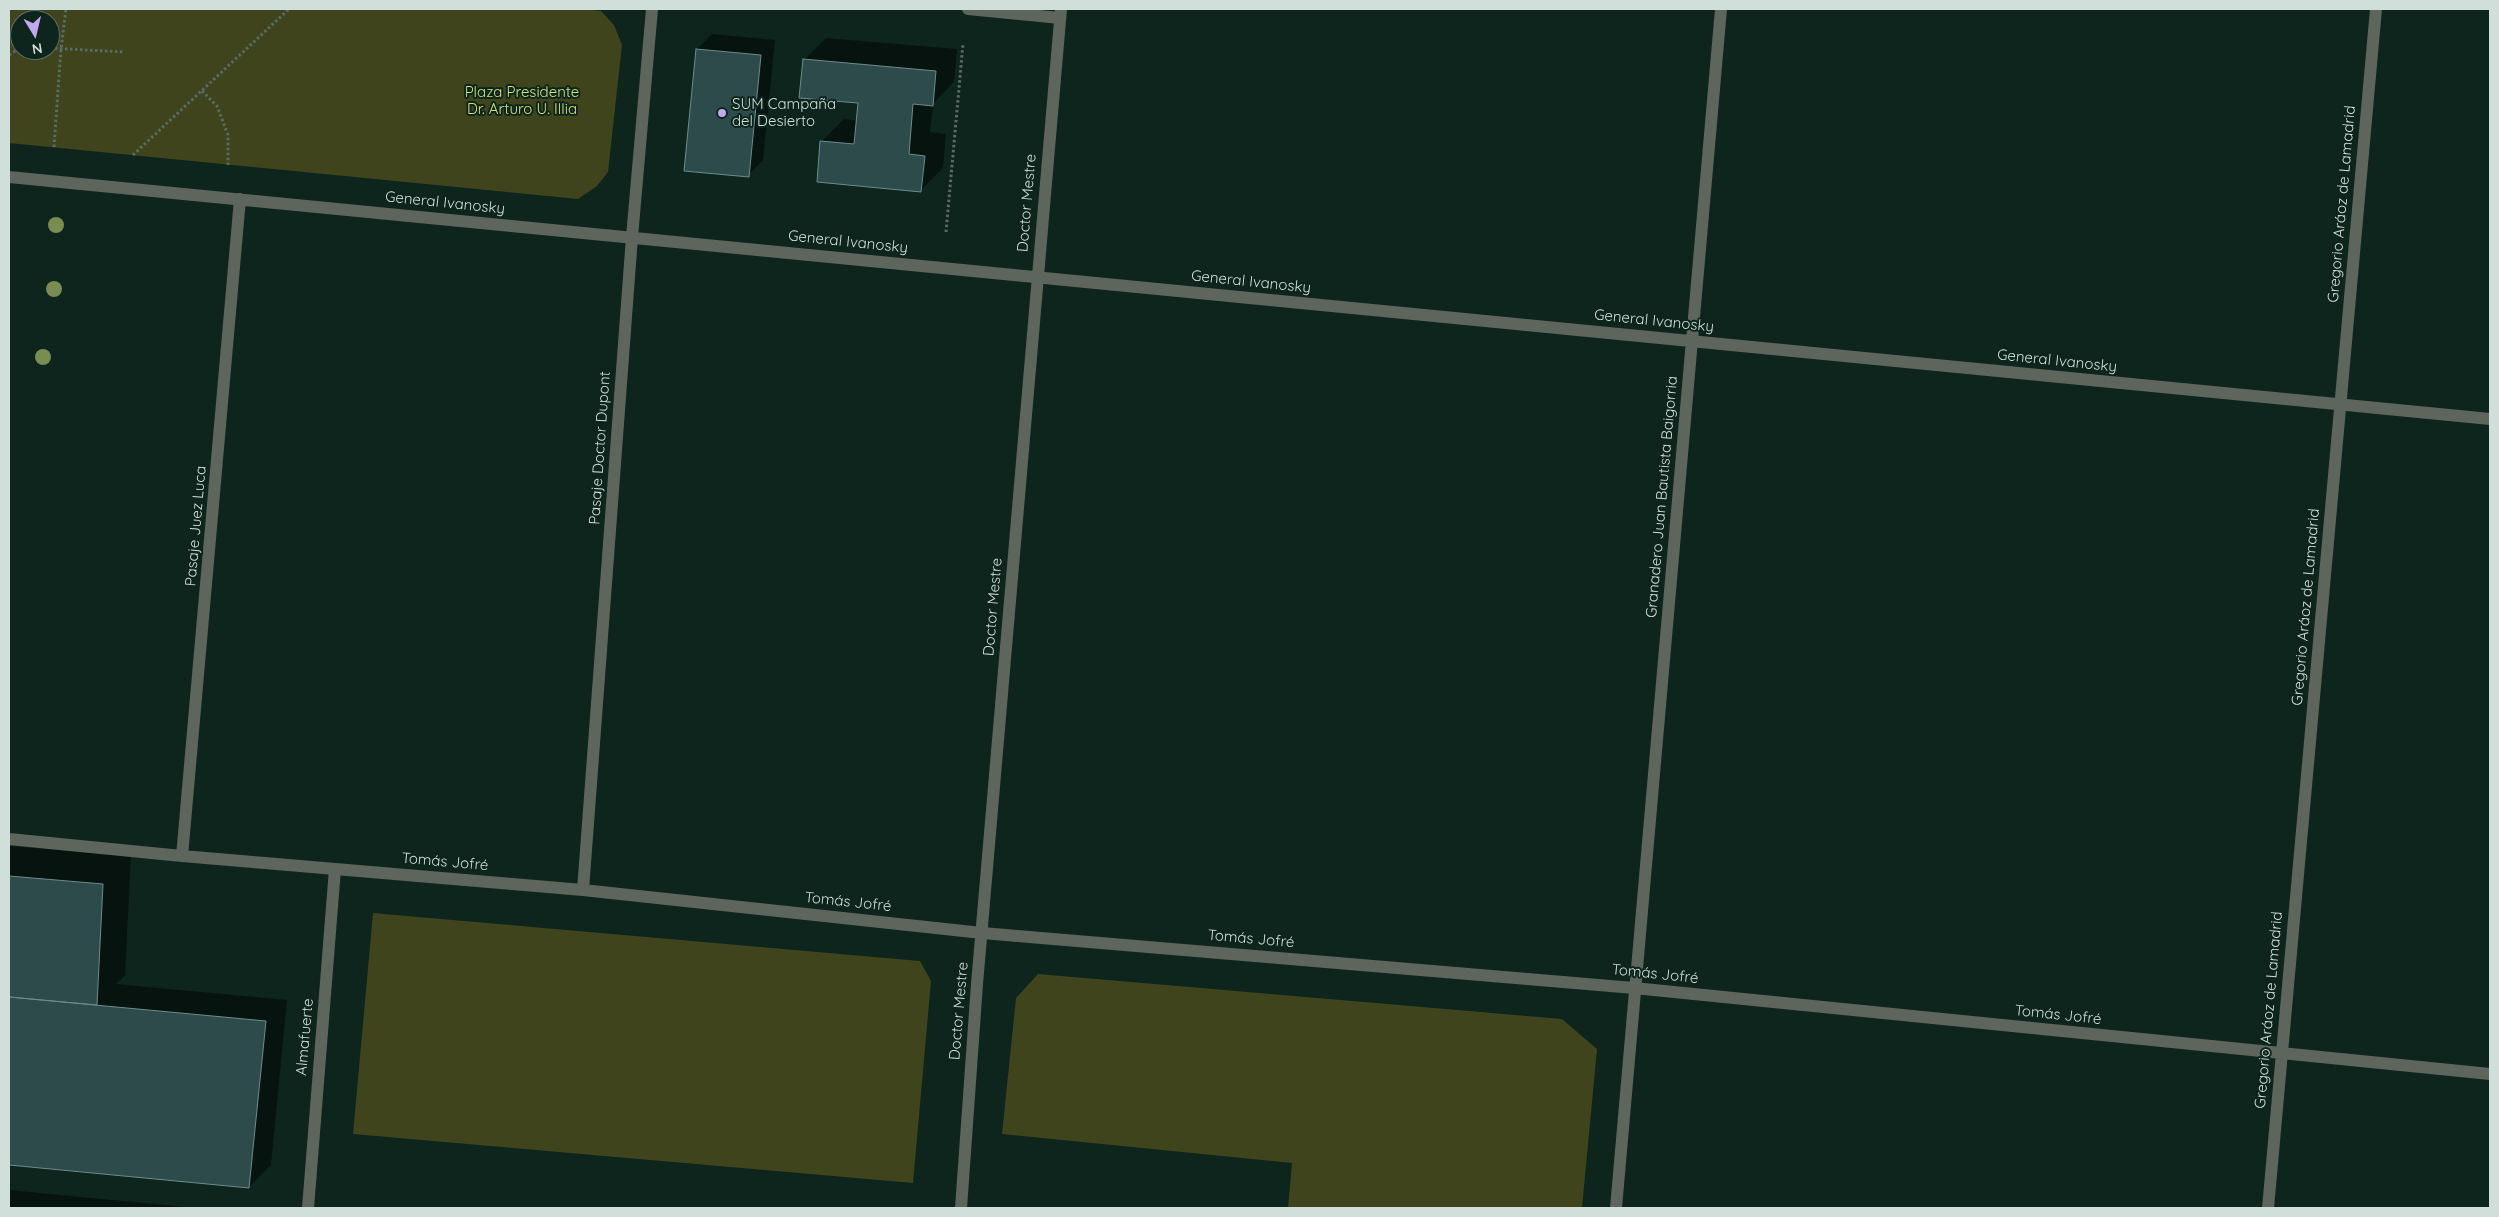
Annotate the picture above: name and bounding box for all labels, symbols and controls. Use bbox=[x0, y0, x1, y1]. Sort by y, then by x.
north arrow bbox=[10, 10, 60, 60]
text: N bbox=[31, 39, 44, 59]
park label: Plaza Presidente Dr. Arturo U. Illia bbox=[465, 83, 579, 118]
place label: SUM Campaña del Desierto bbox=[732, 95, 836, 130]
street label: Gregorio Aráoz de Lamadrid bbox=[2324, 105, 2360, 303]
marker: SUM Campaña del Desierto bbox=[716, 107, 728, 119]
street label: Doctor Mestre bbox=[1014, 153, 1040, 253]
street label: General Ivanosky bbox=[384, 188, 506, 218]
street label: General Ivanosky bbox=[787, 227, 909, 257]
street label: General Ivanosky bbox=[1190, 267, 1312, 297]
street label: General Ivanosky bbox=[1593, 306, 1715, 336]
street label: General Ivanosky bbox=[1996, 346, 2118, 376]
street label: Pasaje Doctor Dupont bbox=[586, 371, 614, 525]
street label: Granadero Juan Bautista Baigorria bbox=[1642, 375, 1682, 619]
street label: Pasaje Juez Luca bbox=[182, 465, 210, 587]
street label: Gregorio Aráoz de Lamadrid bbox=[2288, 508, 2324, 706]
street label: Doctor Mestre bbox=[980, 557, 1006, 657]
street label: Tomás Jofré bbox=[401, 849, 489, 875]
street label: Tomás Jofré bbox=[804, 888, 892, 916]
street label: Gregorio Aráoz de Lamadrid bbox=[2251, 911, 2287, 1109]
street label: Tomás Jofré bbox=[1207, 926, 1295, 952]
street label: Tomás Jofré bbox=[1611, 960, 1699, 988]
street label: Doctor Mestre bbox=[946, 961, 972, 1061]
street label: Almafuerte bbox=[293, 998, 317, 1076]
street label: Tomás Jofré bbox=[2014, 1001, 2102, 1029]

